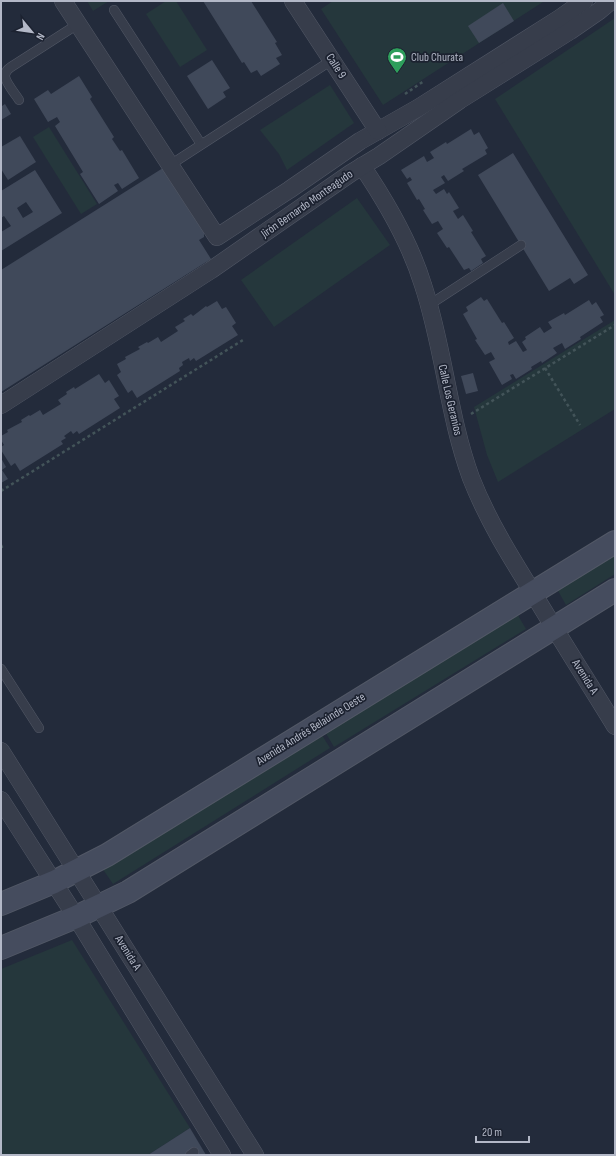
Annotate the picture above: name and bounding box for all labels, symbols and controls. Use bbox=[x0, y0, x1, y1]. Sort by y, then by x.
north arrow bbox=[12, 12, 52, 52]
text: N bbox=[33, 31, 47, 42]
sports icon: Club Churata bbox=[386, 46, 408, 74]
place label: Club Churata bbox=[411, 50, 463, 65]
street label: Calle 9 bbox=[322, 51, 350, 81]
street label: Jirón Bernardo Monteagudo bbox=[257, 167, 356, 242]
street label: Calle Los Geranios bbox=[435, 363, 465, 437]
street label: Avenida A bbox=[568, 656, 602, 698]
street label: Avenida Andrés Belaúnde Oeste bbox=[253, 689, 368, 769]
street label: Avenida A bbox=[111, 932, 145, 974]
scale bar bbox=[476, 1118, 529, 1144]
text: 20 m bbox=[482, 1125, 502, 1140]

